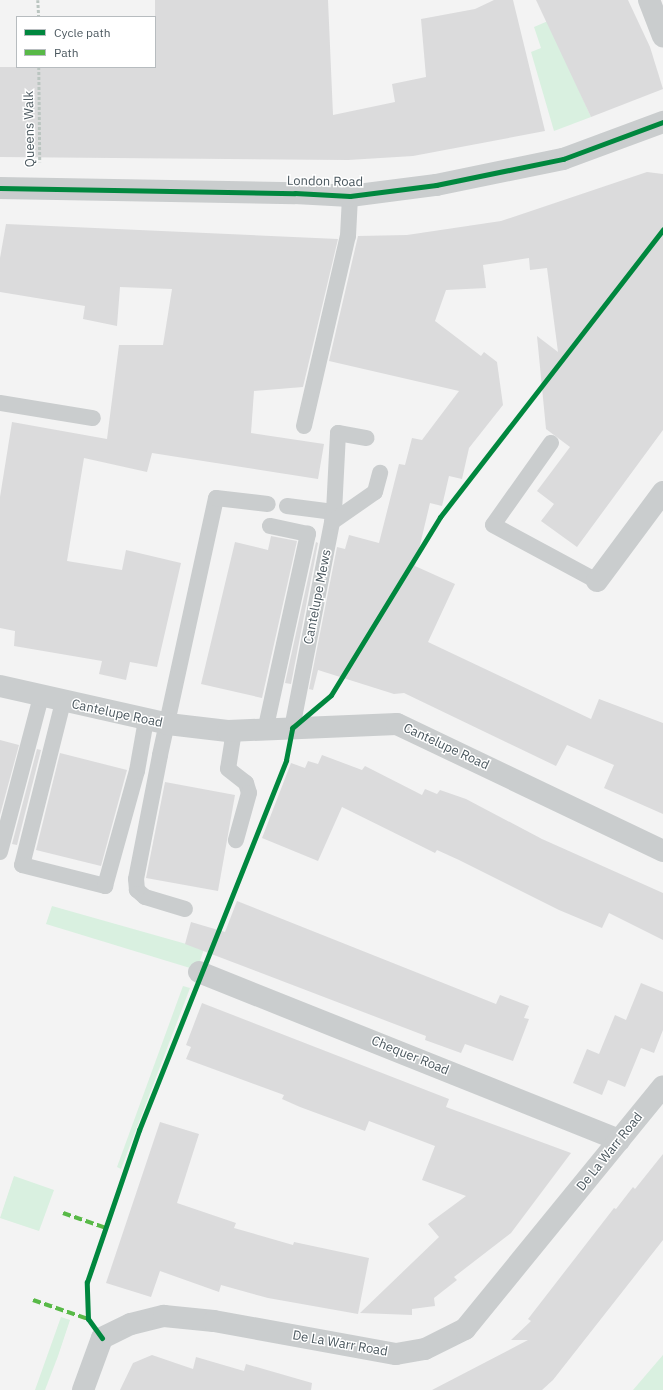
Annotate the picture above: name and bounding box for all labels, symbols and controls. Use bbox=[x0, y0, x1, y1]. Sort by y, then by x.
legend bbox=[16, 16, 156, 68]
text: Cycle path bbox=[54, 25, 111, 40]
text: Path bbox=[54, 45, 79, 60]
street label: Queens Walk bbox=[22, 91, 38, 167]
street label: London Road bbox=[287, 174, 363, 190]
street label: Cantelupe Mews bbox=[301, 548, 335, 646]
street label: Cantelupe Road bbox=[70, 697, 164, 731]
street label: Cantelupe Road bbox=[401, 720, 491, 774]
street label: Chequer Road bbox=[369, 1033, 451, 1079]
street label: De La Warr Road bbox=[574, 1110, 646, 1194]
street label: De La Warr Road bbox=[291, 1328, 389, 1360]

